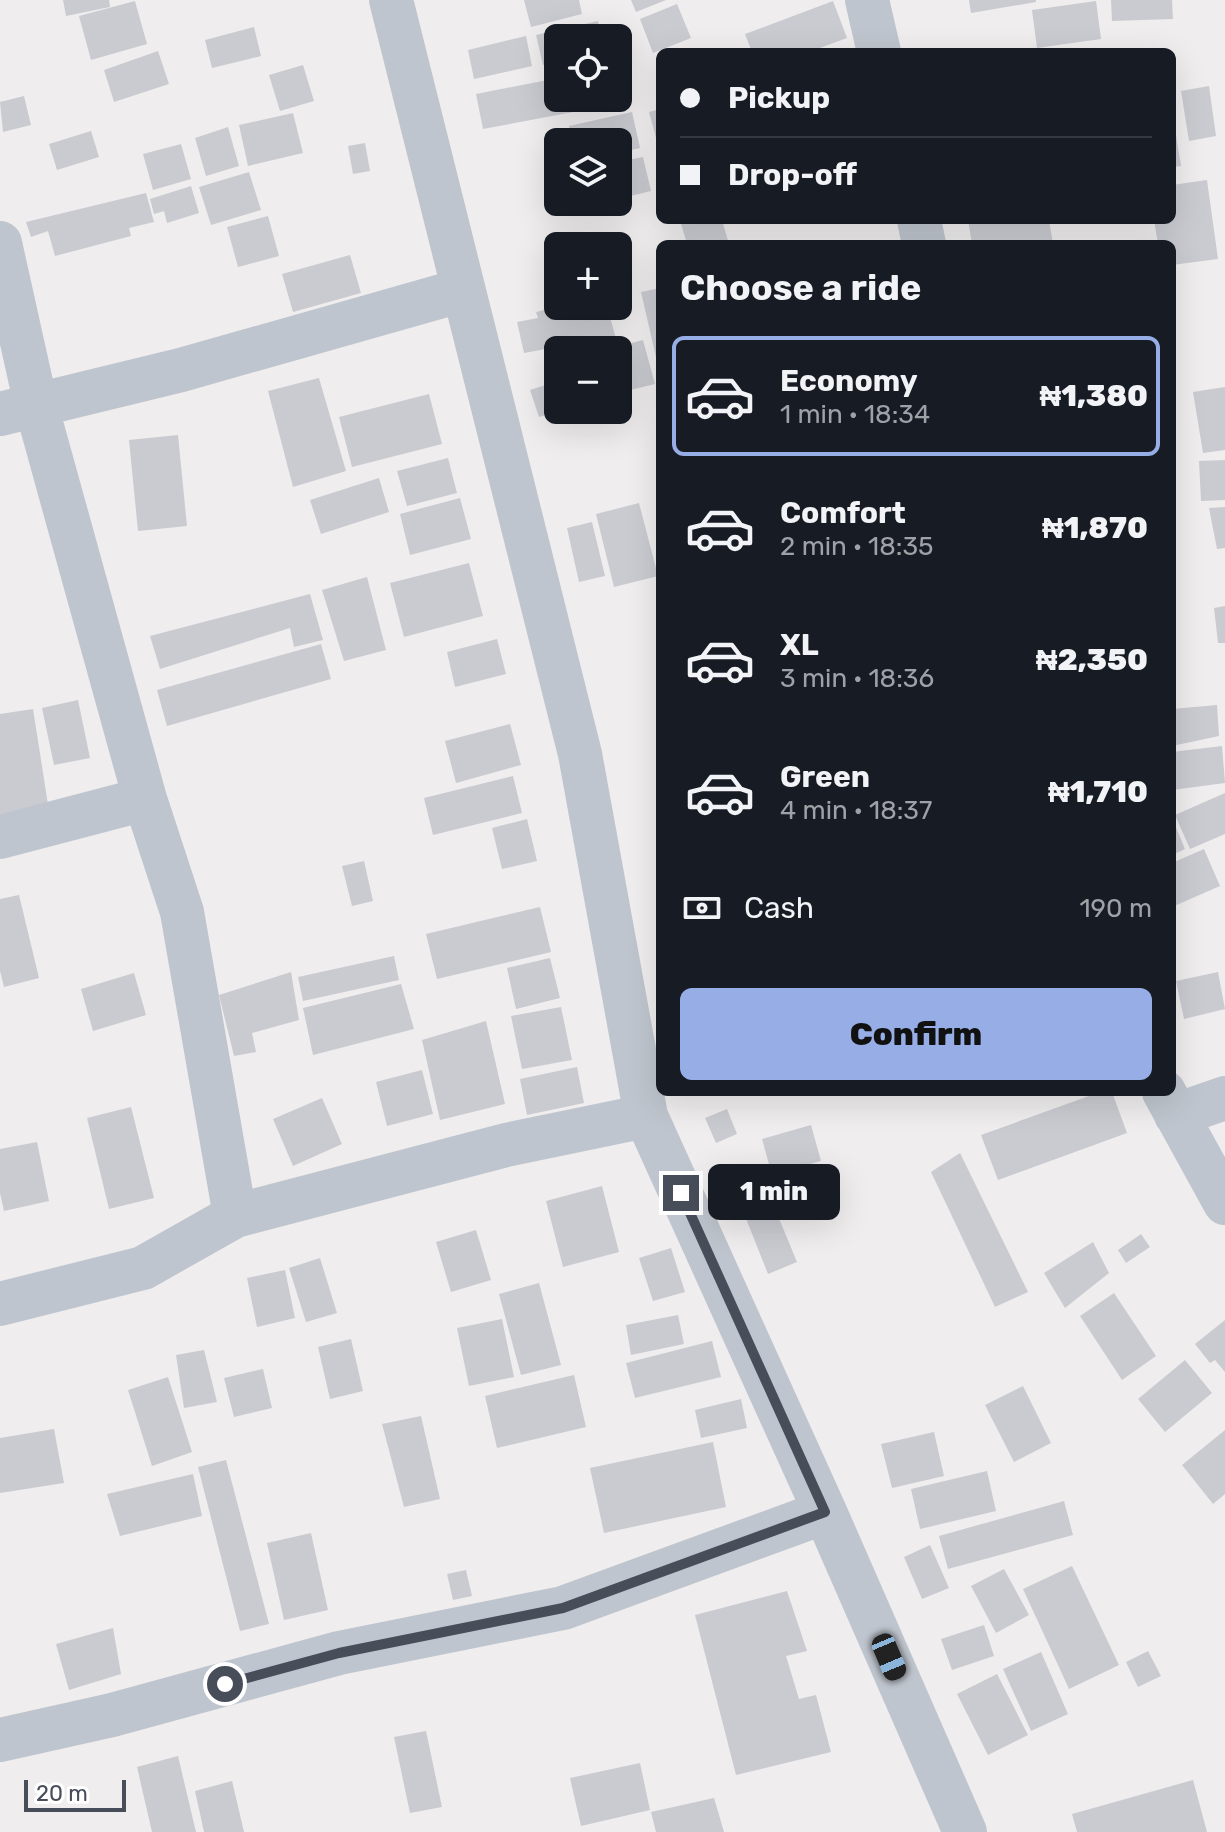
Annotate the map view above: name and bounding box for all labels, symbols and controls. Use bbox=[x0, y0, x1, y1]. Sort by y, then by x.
map controls bbox=[544, 24, 632, 424]
button: locate bbox=[544, 24, 632, 112]
text: Pickup bbox=[728, 80, 830, 116]
button: layers bbox=[544, 128, 632, 216]
text: Drop-off bbox=[728, 157, 857, 193]
button: + bbox=[544, 232, 632, 320]
text: Choose a ride bbox=[680, 266, 921, 309]
button: − bbox=[544, 336, 632, 424]
icon: car bbox=[684, 360, 756, 432]
text: Economy bbox=[780, 363, 918, 399]
text: ₦1,380 bbox=[1039, 378, 1148, 414]
text: 1 min · 18:34 bbox=[780, 399, 930, 430]
icon: car bbox=[684, 492, 756, 564]
text: Comfort bbox=[780, 495, 906, 531]
text: ₦1,870 bbox=[1042, 510, 1148, 546]
text: 2 min · 18:35 bbox=[780, 531, 934, 562]
icon: car bbox=[684, 624, 756, 696]
text: XL bbox=[780, 627, 819, 663]
text: ₦2,350 bbox=[1036, 642, 1148, 678]
text: 3 min · 18:36 bbox=[780, 663, 934, 694]
icon: car bbox=[684, 756, 756, 828]
text: Green bbox=[780, 759, 870, 795]
text: ₦1,710 bbox=[1048, 774, 1148, 810]
text: 4 min · 18:37 bbox=[780, 795, 932, 826]
icon: cash bbox=[680, 886, 724, 930]
text: Cash bbox=[744, 890, 814, 926]
text: 190 m bbox=[1079, 893, 1152, 924]
button: Confirm bbox=[680, 988, 1152, 1080]
callout: 1 min bbox=[709, 1165, 841, 1221]
route end bbox=[663, 1175, 699, 1211]
text: 1 min bbox=[740, 1176, 808, 1207]
car bbox=[869, 1630, 909, 1684]
route start bbox=[207, 1666, 243, 1702]
scale bar bbox=[24, 1776, 126, 1812]
text: 20 m bbox=[36, 1780, 88, 1807]

